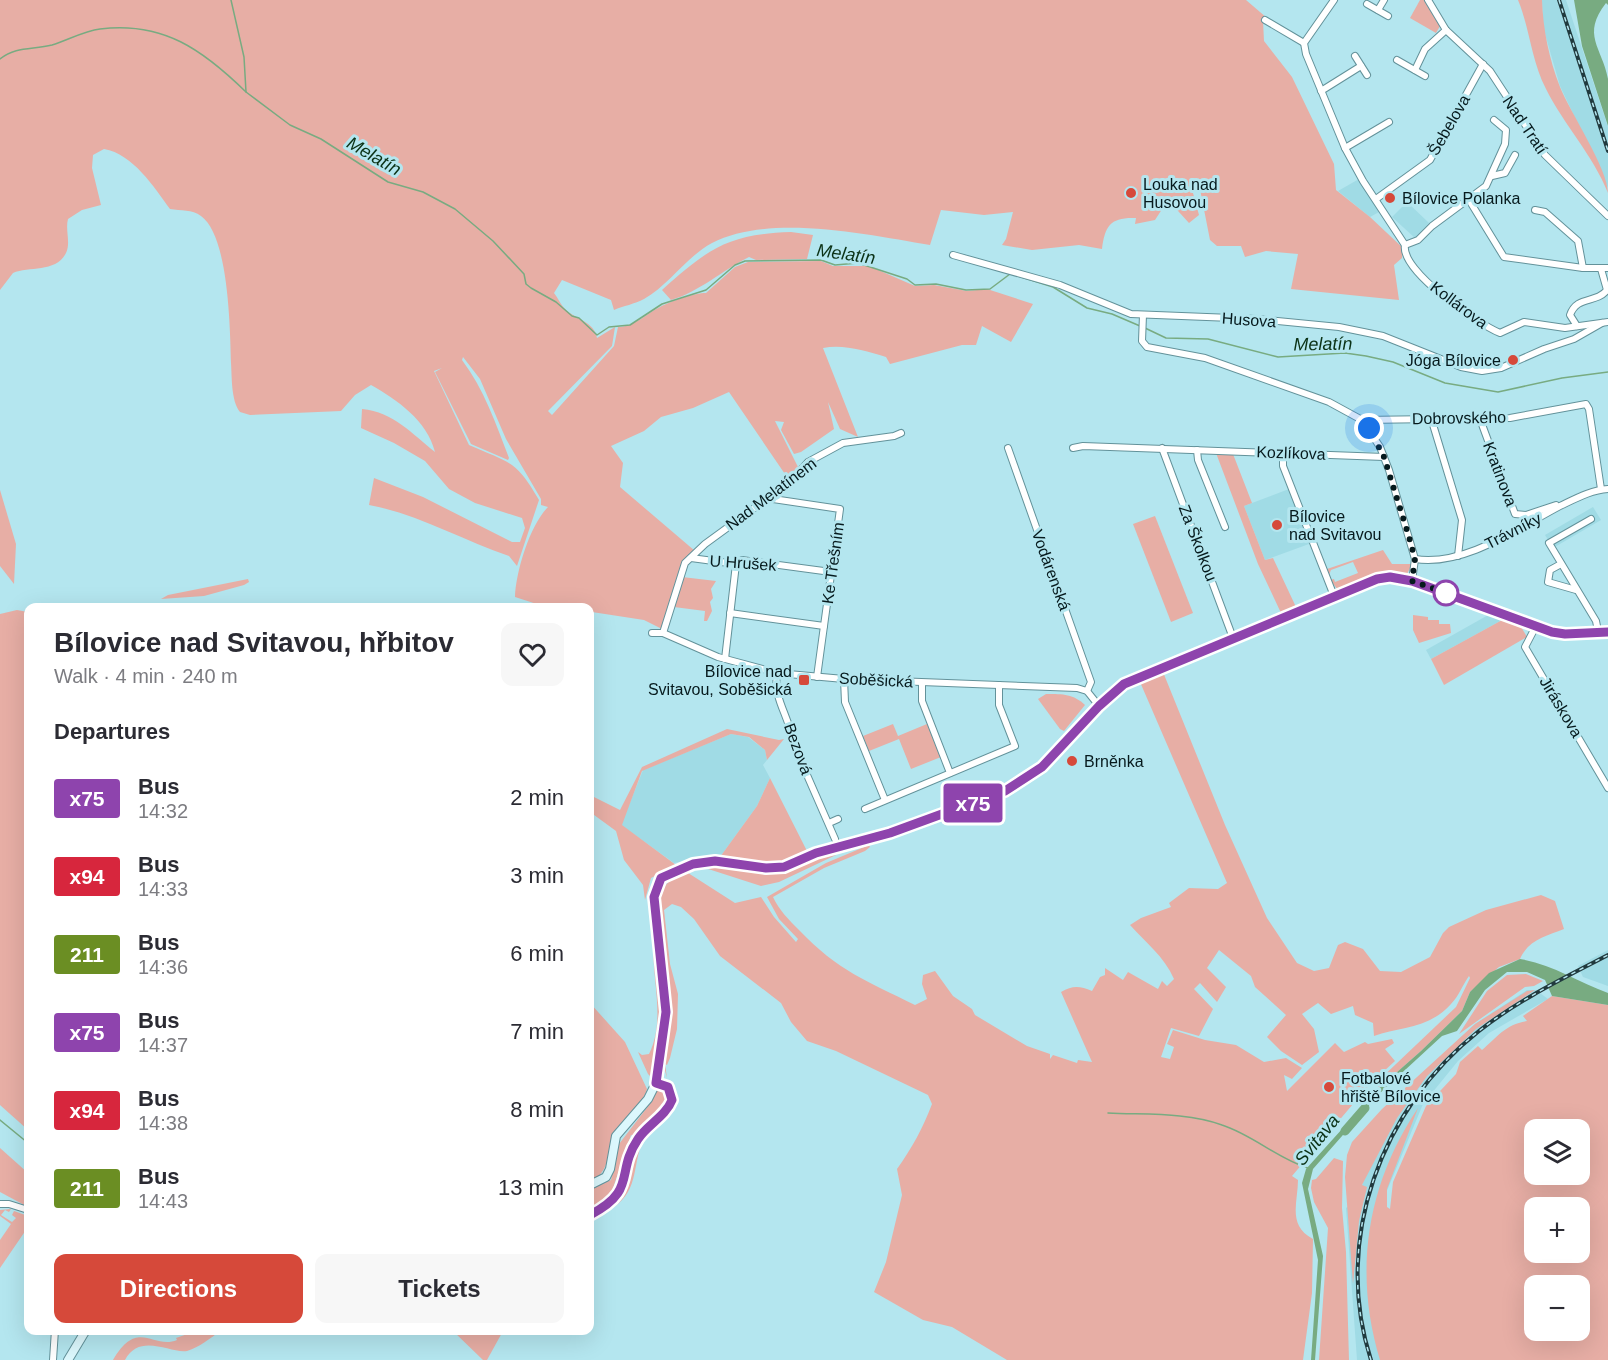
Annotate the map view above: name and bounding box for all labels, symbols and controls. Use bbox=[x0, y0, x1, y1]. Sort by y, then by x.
street label: Šebelova bbox=[1424, 91, 1473, 158]
street label: Nad Tratí bbox=[1500, 93, 1551, 157]
water label: Melatín bbox=[343, 133, 405, 179]
place label: Louka nad Husovou bbox=[1143, 176, 1218, 211]
marker: Louka nad Husovou bbox=[1124, 186, 1138, 200]
place label: Bílovice Polanka bbox=[1402, 190, 1520, 207]
marker: Bílovice Polanka bbox=[1383, 191, 1397, 205]
water label: Melatín bbox=[815, 240, 877, 268]
street label: Kollárova bbox=[1427, 278, 1491, 332]
street label: Husova bbox=[1221, 310, 1277, 330]
water label: Melatín bbox=[1293, 333, 1353, 355]
place label: Jóga Bílovice bbox=[1406, 352, 1501, 369]
marker: Jóga Bílovice bbox=[1506, 353, 1520, 367]
street label: Dobrovského bbox=[1412, 409, 1506, 427]
your location bbox=[1354, 413, 1384, 443]
street label: Kratinova bbox=[1480, 439, 1520, 509]
street label: Kozlíkova bbox=[1256, 443, 1326, 463]
street label: Nad Melatínem bbox=[723, 455, 819, 533]
street label: Za Školkou bbox=[1176, 502, 1221, 583]
place label: Bílovice nad Svitavou bbox=[1289, 508, 1382, 543]
street label: Trávníky bbox=[1482, 510, 1544, 552]
marker: Bílovice nad Svitavou bbox=[1270, 518, 1284, 532]
street label: Ke Třešním bbox=[819, 521, 847, 605]
street label: Vodárenská bbox=[1029, 527, 1073, 613]
street label: U Hrušek bbox=[709, 552, 778, 574]
unlabelled marker bbox=[1433, 580, 1459, 606]
button: heart bbox=[501, 623, 564, 686]
text: Bílovice nad Svitavou, hřbitov bbox=[54, 627, 454, 658]
place label: Bílovice nad Svitavou, Soběšická bbox=[648, 663, 792, 698]
text: Walk · 4 min · 240 m bbox=[54, 665, 238, 687]
street label: Soběšická bbox=[839, 670, 913, 690]
marker: Bílovice nad Svitavou, Soběšická bbox=[797, 673, 811, 687]
street label: Jiráskova bbox=[1536, 674, 1586, 740]
text: Departures bbox=[54, 719, 170, 744]
street label: Bezová bbox=[781, 721, 815, 777]
place label: Brněnka bbox=[1084, 753, 1144, 770]
marker: Brněnka bbox=[1065, 754, 1079, 768]
text: Bus bbox=[138, 774, 180, 799]
line badge: x75 bbox=[938, 784, 1008, 822]
text: 2 min bbox=[510, 785, 564, 810]
text: x75 bbox=[69, 787, 105, 810]
text: x75 bbox=[955, 792, 991, 815]
text: 14:32 bbox=[138, 800, 188, 822]
text: Bus bbox=[138, 852, 180, 877]
text: 3 min bbox=[510, 863, 564, 888]
text: x94 bbox=[69, 865, 105, 888]
text: 14:33 bbox=[138, 878, 188, 900]
text: Bus bbox=[138, 930, 180, 955]
text: 6 min bbox=[510, 941, 564, 966]
text: 211 bbox=[70, 943, 104, 966]
text: 14:36 bbox=[138, 956, 188, 978]
text: Bus bbox=[138, 1008, 180, 1033]
text: 7 min bbox=[510, 1019, 564, 1044]
text: x75 bbox=[69, 1021, 105, 1044]
text: 14:37 bbox=[138, 1034, 188, 1056]
place label: Fotbalové hřiště Bílovice bbox=[1341, 1070, 1441, 1105]
marker: Fotbalové hřiště Bílovice bbox=[1322, 1080, 1336, 1094]
text: Bus bbox=[138, 1086, 180, 1111]
text: 8 min bbox=[510, 1097, 564, 1122]
text: x94 bbox=[69, 1099, 105, 1122]
water label: Svitava bbox=[1291, 1111, 1343, 1169]
text: 14:38 bbox=[138, 1112, 188, 1134]
map controls bbox=[1524, 1119, 1590, 1341]
button: layers bbox=[1524, 1119, 1590, 1185]
text: Bus bbox=[138, 1164, 180, 1189]
text: 13 min bbox=[498, 1175, 564, 1200]
text: 211 bbox=[70, 1177, 104, 1200]
text: 14:43 bbox=[138, 1190, 188, 1212]
button: + bbox=[1524, 1197, 1590, 1263]
button: Directions bbox=[54, 1254, 303, 1323]
button: Tickets bbox=[315, 1254, 564, 1323]
button: − bbox=[1524, 1275, 1590, 1341]

